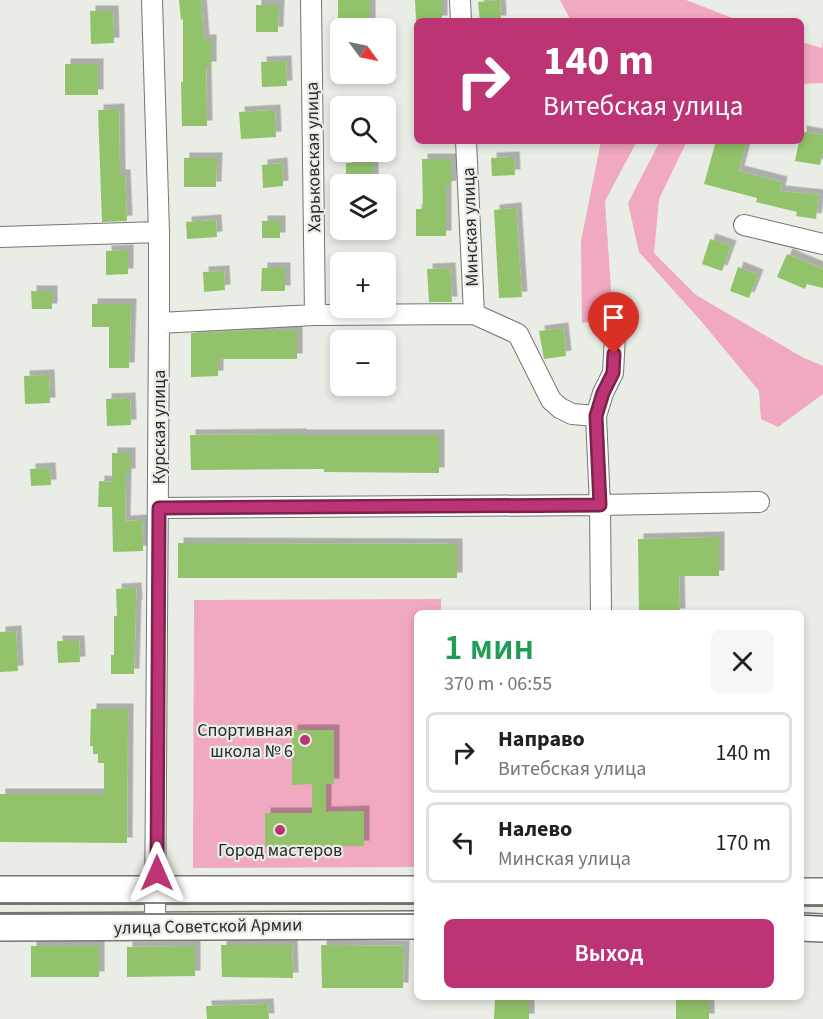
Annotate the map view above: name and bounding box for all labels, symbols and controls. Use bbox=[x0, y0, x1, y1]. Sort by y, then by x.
north arrow bbox=[330, 18, 396, 84]
map controls bbox=[330, 18, 396, 396]
text: 140 m bbox=[543, 31, 654, 91]
icon: right bbox=[444, 42, 522, 120]
street label: Харьковская улица bbox=[300, 82, 327, 232]
text: Витебская улица bbox=[543, 87, 743, 126]
button: search bbox=[330, 96, 396, 162]
street label: Минская улица bbox=[456, 167, 485, 287]
button: layers bbox=[330, 174, 396, 240]
button: + bbox=[330, 252, 396, 318]
pin bbox=[588, 292, 639, 354]
icon: arrive bbox=[597, 301, 630, 334]
button: − bbox=[330, 330, 396, 396]
street label: Курская улица bbox=[147, 370, 172, 484]
text: 1 мин bbox=[444, 622, 534, 673]
button: close bbox=[711, 630, 774, 693]
text: 370 m · 06:55 bbox=[444, 670, 552, 698]
place label: Спортивная школа № 6 bbox=[197, 718, 293, 764]
text: Направо bbox=[498, 723, 585, 755]
marker: Спортивная школа № 6 bbox=[298, 733, 312, 747]
icon: right bbox=[447, 736, 480, 769]
text: 140 m bbox=[716, 737, 771, 769]
text: Витебская улица bbox=[498, 755, 646, 783]
text: Налево bbox=[498, 813, 572, 845]
marker: Город мастеров bbox=[273, 823, 287, 837]
icon: left bbox=[447, 826, 480, 859]
text: 170 m bbox=[716, 827, 771, 859]
place label: Город мастеров bbox=[218, 838, 342, 863]
position arrow bbox=[125, 841, 189, 905]
text: Минская улица bbox=[498, 845, 631, 873]
street label: улица Советской Армии bbox=[114, 912, 303, 941]
button: Выход bbox=[444, 919, 774, 988]

